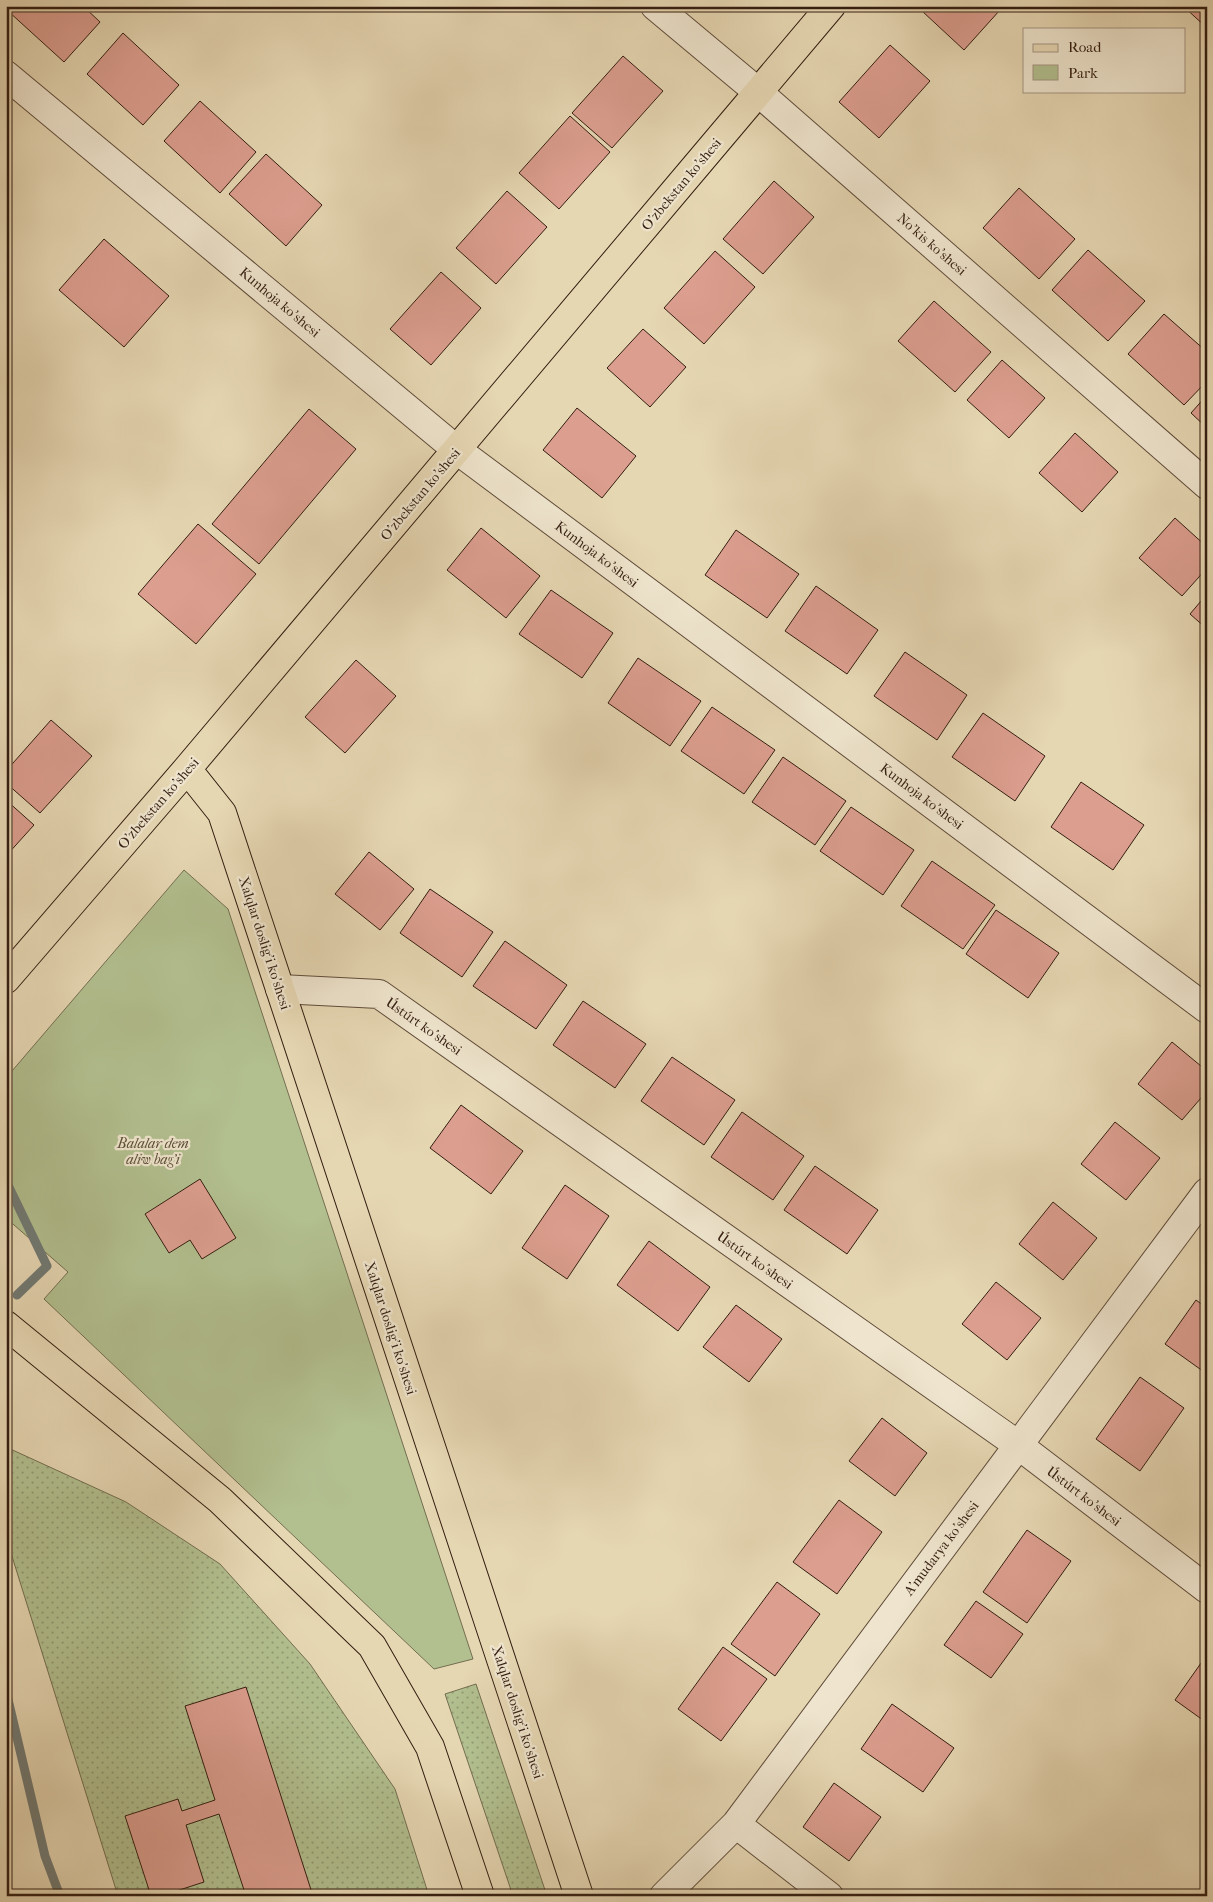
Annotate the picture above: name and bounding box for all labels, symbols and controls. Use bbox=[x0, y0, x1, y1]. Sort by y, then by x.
legend bbox=[1023, 28, 1186, 92]
text: Road bbox=[1068, 38, 1102, 56]
text: Park bbox=[1068, 64, 1098, 82]
street label: O'zbekstan ko'shesi bbox=[638, 135, 725, 234]
street label: No'kis ko'shesi bbox=[894, 210, 970, 279]
street label: Kunhoja ko'shesi bbox=[236, 264, 323, 341]
street label: O'zbekstan ko'shesi bbox=[377, 445, 464, 544]
street label: Kunhoja ko'shesi bbox=[552, 518, 642, 591]
street label: O'zbekstan ko'shesi bbox=[114, 754, 203, 853]
street label: Kunhoja ko'shesi bbox=[877, 760, 967, 833]
street label: Xalqlar doslig'i ko'shesi bbox=[235, 874, 294, 1012]
street label: Ústúrt ko'shesi bbox=[382, 993, 466, 1059]
park label: Balalar dem aliw bag'i bbox=[116, 1135, 189, 1168]
street label: Ústúrt ko'shesi bbox=[713, 1227, 797, 1293]
street label: Xalqlar doslig'i ko'shesi bbox=[361, 1259, 420, 1397]
street label: Ústúrt ko'shesi bbox=[1043, 1462, 1125, 1530]
street label: A'mudarya ko'shesi bbox=[900, 1498, 982, 1600]
street label: Xalqlar doslig'i ko'shesi bbox=[488, 1643, 547, 1781]

